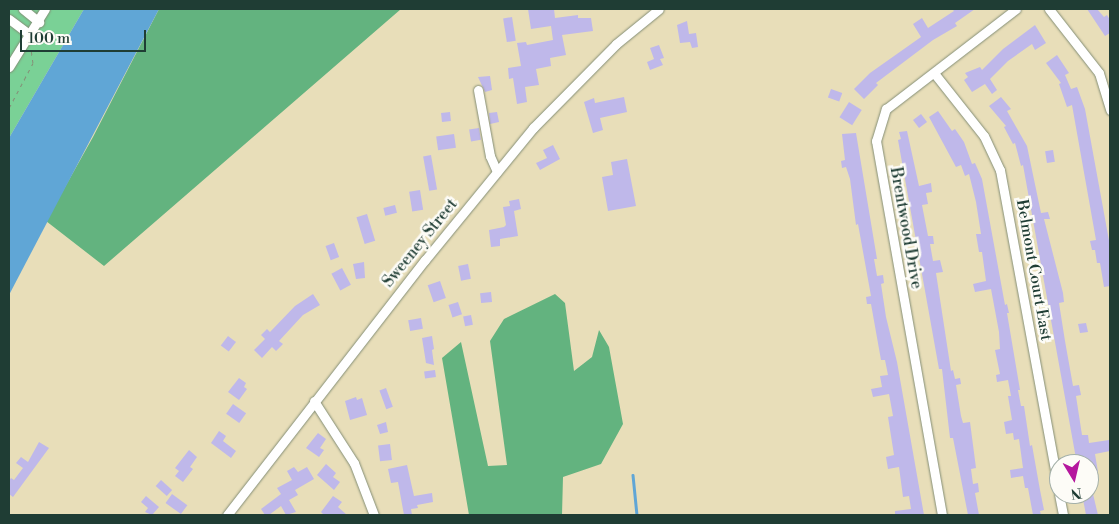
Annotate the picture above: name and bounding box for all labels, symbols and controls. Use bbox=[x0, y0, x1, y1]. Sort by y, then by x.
scale bar bbox=[22, 20, 149, 52]
text: 100 m bbox=[28, 29, 70, 48]
street label: Brentwood Drive bbox=[886, 166, 926, 290]
street label: Sweeney Street bbox=[379, 195, 461, 291]
street label: Belmont Court East bbox=[1012, 198, 1056, 342]
north arrow bbox=[1049, 454, 1099, 504]
text: N bbox=[1069, 483, 1083, 503]

